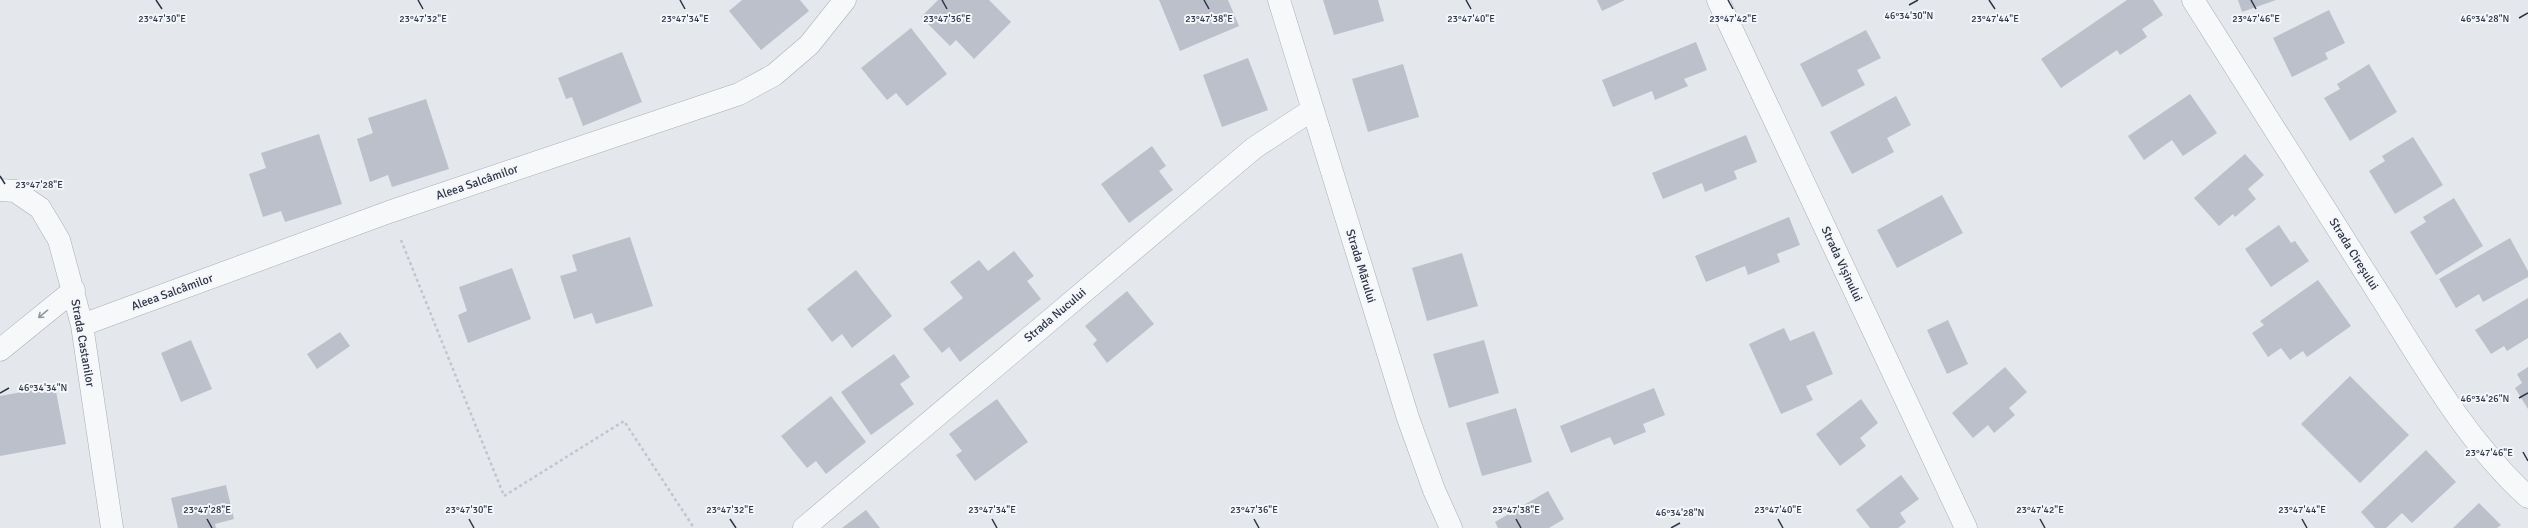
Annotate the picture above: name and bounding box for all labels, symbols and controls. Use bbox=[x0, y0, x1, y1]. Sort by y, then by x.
text: 46°34'30"N bbox=[1885, 10, 1933, 22]
text: 23°47'30"E bbox=[138, 13, 186, 25]
text: 23°47'32"E bbox=[399, 13, 447, 25]
text: 23°47'34"E bbox=[661, 13, 709, 25]
text: 23°47'36"E bbox=[923, 13, 971, 25]
text: 23°47'38"E bbox=[1185, 13, 1233, 25]
text: 23°47'40"E bbox=[1447, 13, 1495, 25]
text: 23°47'42"E bbox=[1709, 13, 1757, 25]
text: 23°47'44"E bbox=[1971, 13, 2019, 25]
text: 23°47'46"E bbox=[2232, 13, 2280, 25]
text: 46°34'28"N bbox=[2461, 13, 2509, 25]
street label: Aleea Salcâmilor bbox=[434, 161, 521, 204]
text: 23°47'28"E bbox=[15, 179, 63, 191]
street label: Strada Cireșului bbox=[2325, 216, 2382, 293]
street label: Strada Vișinului bbox=[1818, 224, 1866, 304]
street label: Strada Mărului bbox=[1342, 228, 1379, 305]
street label: Aleea Salcâmilor bbox=[129, 270, 216, 314]
street label: Strada Nucului bbox=[1021, 285, 1089, 346]
street label: Strada Castanilor bbox=[67, 298, 98, 389]
one-way arrow bbox=[38, 310, 48, 319]
text: 46°34'34"N bbox=[19, 382, 67, 394]
text: 46°34'26"N bbox=[2461, 393, 2509, 405]
text: 23°47'46"E bbox=[2465, 447, 2513, 459]
text: 23°47'28"E bbox=[183, 504, 231, 516]
text: 23°47'30"E bbox=[445, 504, 493, 516]
text: 23°47'32"E bbox=[706, 504, 754, 516]
text: 23°47'34"E bbox=[968, 504, 1016, 516]
text: 23°47'36"E bbox=[1230, 504, 1278, 516]
text: 23°47'38"E bbox=[1492, 504, 1540, 516]
text: 23°47'40"E bbox=[1754, 504, 1802, 516]
text: 23°47'42"E bbox=[2016, 504, 2064, 516]
text: 23°47'44"E bbox=[2278, 504, 2326, 516]
text: 46°34'28"N bbox=[1656, 507, 1704, 519]

